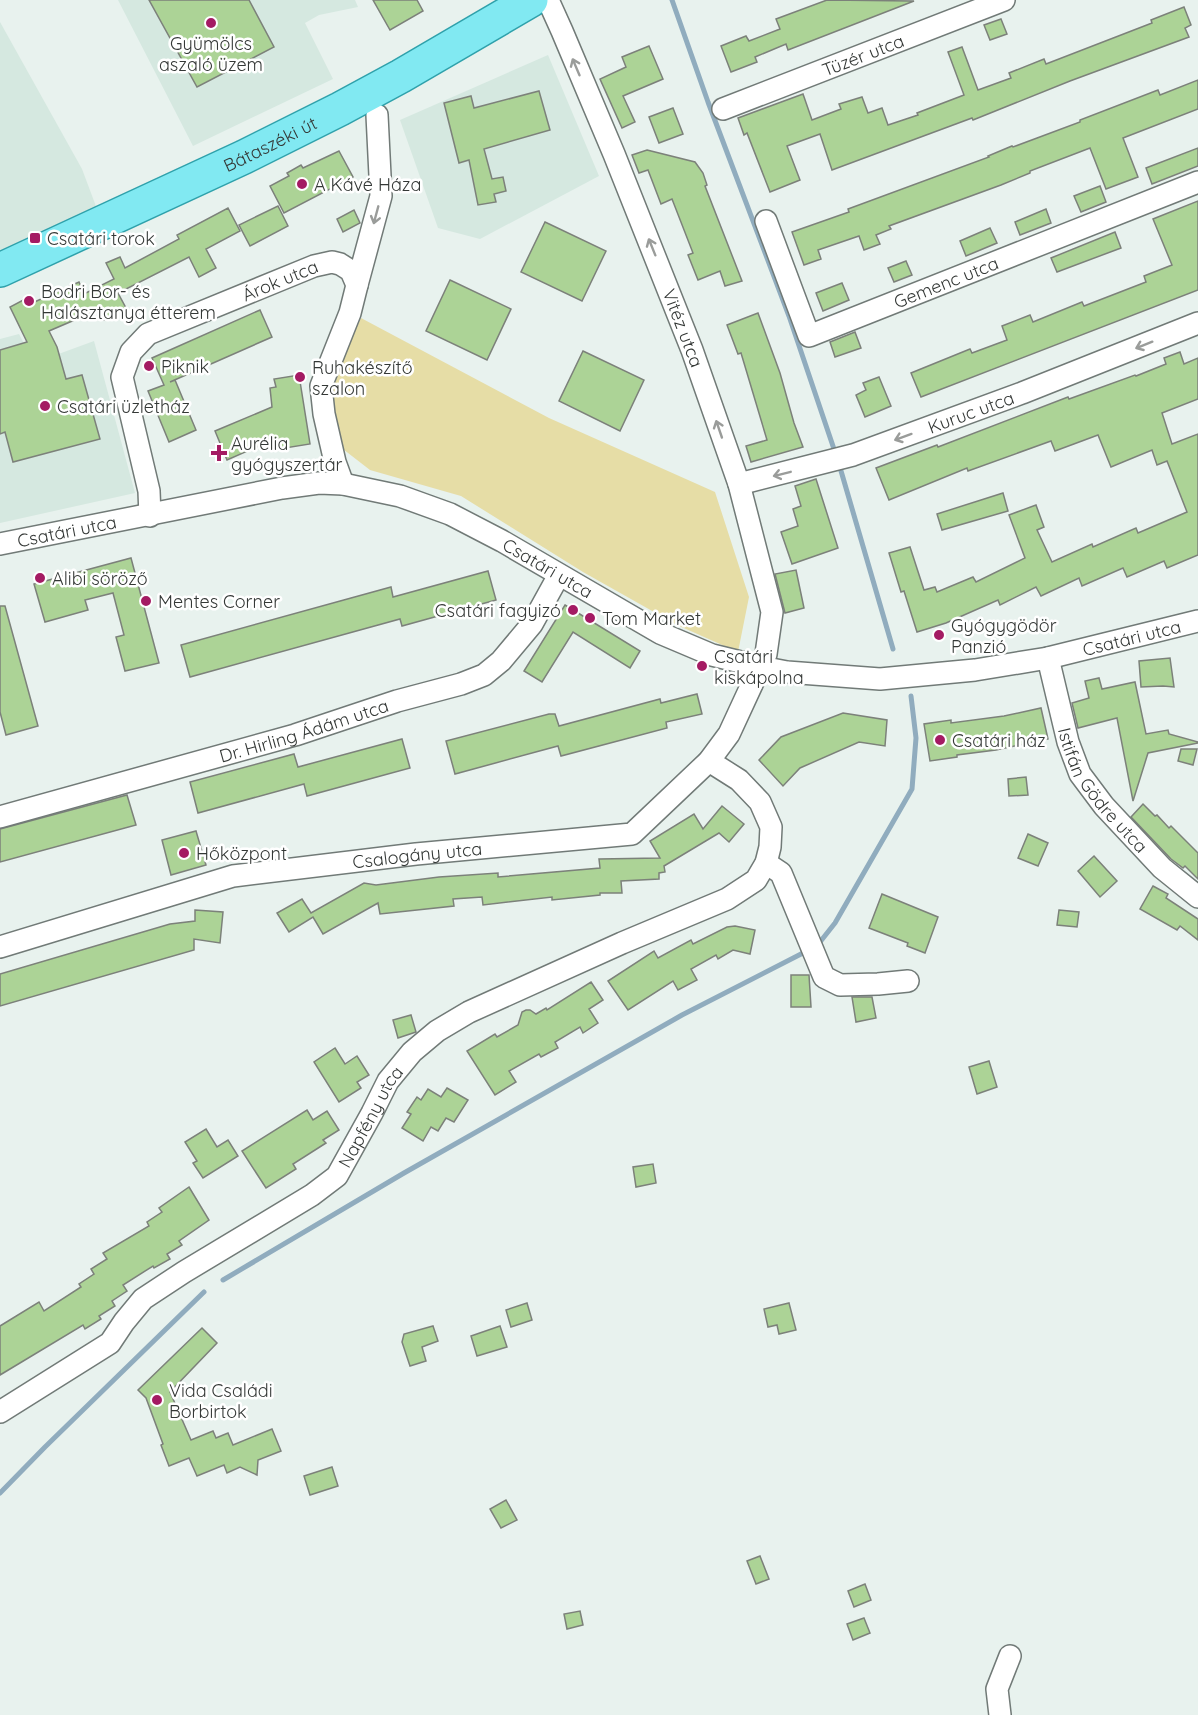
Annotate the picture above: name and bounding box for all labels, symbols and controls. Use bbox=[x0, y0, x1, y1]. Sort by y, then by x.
marker: Gyümölcs aszaló üzem bbox=[204, 16, 218, 30]
street label: Tüzér utca bbox=[819, 28, 907, 81]
place label: Gyümölcs aszaló üzem bbox=[159, 32, 263, 76]
one-way arrow bbox=[570, 58, 582, 76]
street label: Bátaszéki út bbox=[220, 111, 321, 177]
place label: A Kávé Háza bbox=[314, 173, 421, 196]
marker: A Kávé Háza bbox=[295, 177, 309, 191]
one-way arrow bbox=[370, 205, 381, 224]
place label: Csatári torok bbox=[47, 227, 155, 250]
marker: Csatári torok bbox=[28, 231, 42, 245]
one-way arrow bbox=[646, 238, 657, 256]
street label: Gemenc utca bbox=[890, 251, 1001, 313]
street label: Árok utca bbox=[238, 254, 321, 306]
place label: Bodri Bor- és Halásztanya étterem bbox=[41, 280, 216, 324]
street label: Vitéz utca bbox=[658, 286, 708, 370]
marker: Bodri Bor- és Halásztanya étterem bbox=[22, 294, 36, 308]
one-way arrow bbox=[1135, 340, 1153, 351]
place label: Piknik bbox=[161, 355, 209, 378]
place label: Ruhakészítő szalon bbox=[312, 356, 413, 400]
marker: Piknik bbox=[142, 359, 156, 373]
marker: Ruhakészítő szalon bbox=[293, 370, 307, 384]
street label: Kuruc utca bbox=[924, 386, 1017, 438]
place label: Csatári üzletház bbox=[57, 395, 190, 418]
marker: Csatári üzletház bbox=[38, 399, 52, 413]
one-way arrow bbox=[713, 421, 724, 439]
place label: Aurélia gyógyszertár bbox=[231, 432, 343, 476]
one-way arrow bbox=[894, 432, 913, 443]
marker: Aurélia gyógyszertár bbox=[212, 446, 226, 460]
one-way arrow bbox=[772, 469, 791, 481]
street label: Csatári utca bbox=[15, 510, 118, 552]
street label: Csatári utca bbox=[499, 533, 597, 603]
place label: Alibi söröző bbox=[52, 567, 148, 590]
marker: Alibi söröző bbox=[33, 571, 47, 585]
place label: Mentes Corner bbox=[158, 590, 280, 613]
marker: Mentes Corner bbox=[139, 594, 153, 608]
place label: Csatári fagyizó bbox=[435, 599, 561, 622]
marker: Csatári fagyizó bbox=[566, 603, 580, 617]
place label: Tom Market bbox=[602, 607, 701, 630]
marker: Tom Market bbox=[583, 611, 597, 625]
place label: Gyógygödör Panzió bbox=[951, 614, 1057, 658]
street label: Csatári utca bbox=[1080, 614, 1183, 661]
marker: Gyógygödör Panzió bbox=[932, 628, 946, 642]
place label: Csatári kiskápolna bbox=[714, 645, 804, 689]
marker: Csatári kiskápolna bbox=[695, 659, 709, 673]
street label: Dr. Hirling Ádám utca bbox=[217, 693, 391, 767]
street label: Istifán Gödre utca bbox=[1053, 725, 1153, 857]
place label: Csatári ház bbox=[952, 729, 1046, 752]
marker: Csatári ház bbox=[933, 733, 947, 747]
street label: Csalogány utca bbox=[351, 836, 483, 873]
place label: Hőközpont bbox=[196, 842, 287, 865]
marker: Hőközpont bbox=[177, 846, 191, 860]
street label: Napfény utca bbox=[333, 1061, 408, 1171]
place label: Vida Családi Borbirtok bbox=[169, 1379, 273, 1423]
marker: Vida Családi Borbirtok bbox=[150, 1393, 164, 1407]

